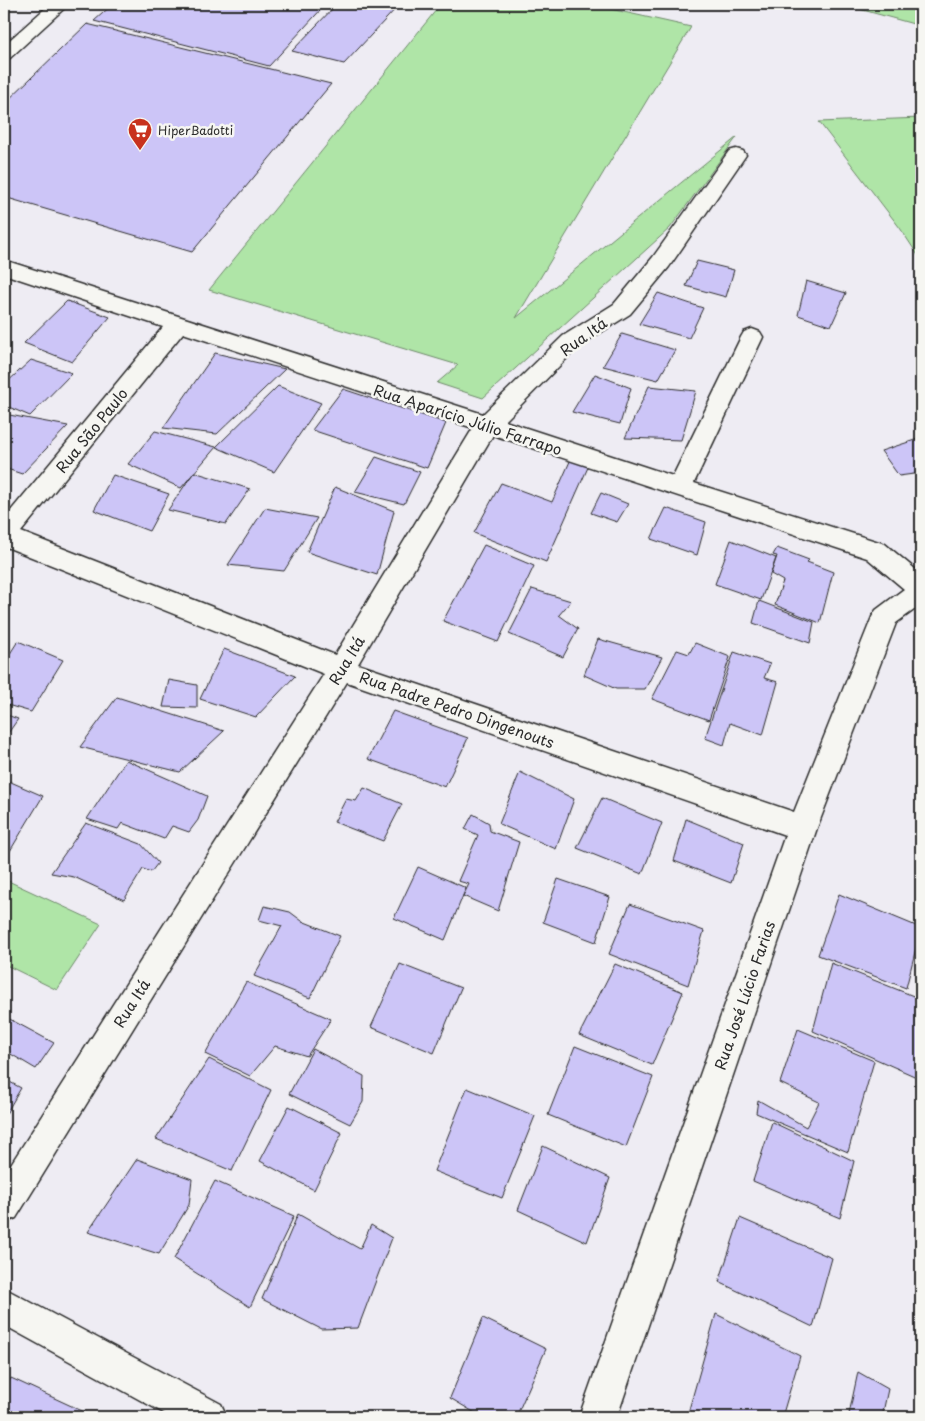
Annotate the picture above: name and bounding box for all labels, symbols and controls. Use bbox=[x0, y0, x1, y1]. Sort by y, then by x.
supermarket icon: HiperBadotti bbox=[127, 117, 153, 151]
place label: HiperBadotti bbox=[158, 121, 233, 139]
street label: Rua Itá bbox=[555, 311, 612, 361]
street label: Rua Aparício Júlio Farrapo bbox=[371, 378, 565, 460]
street label: Rua São Paulo bbox=[49, 383, 133, 477]
street label: Rua Itá bbox=[322, 631, 370, 689]
street label: Rua Padre Pedro Dingenouts bbox=[357, 665, 557, 753]
street label: Rua José Lúcio Farias bbox=[708, 917, 780, 1073]
street label: Rua Itá bbox=[107, 974, 155, 1032]

